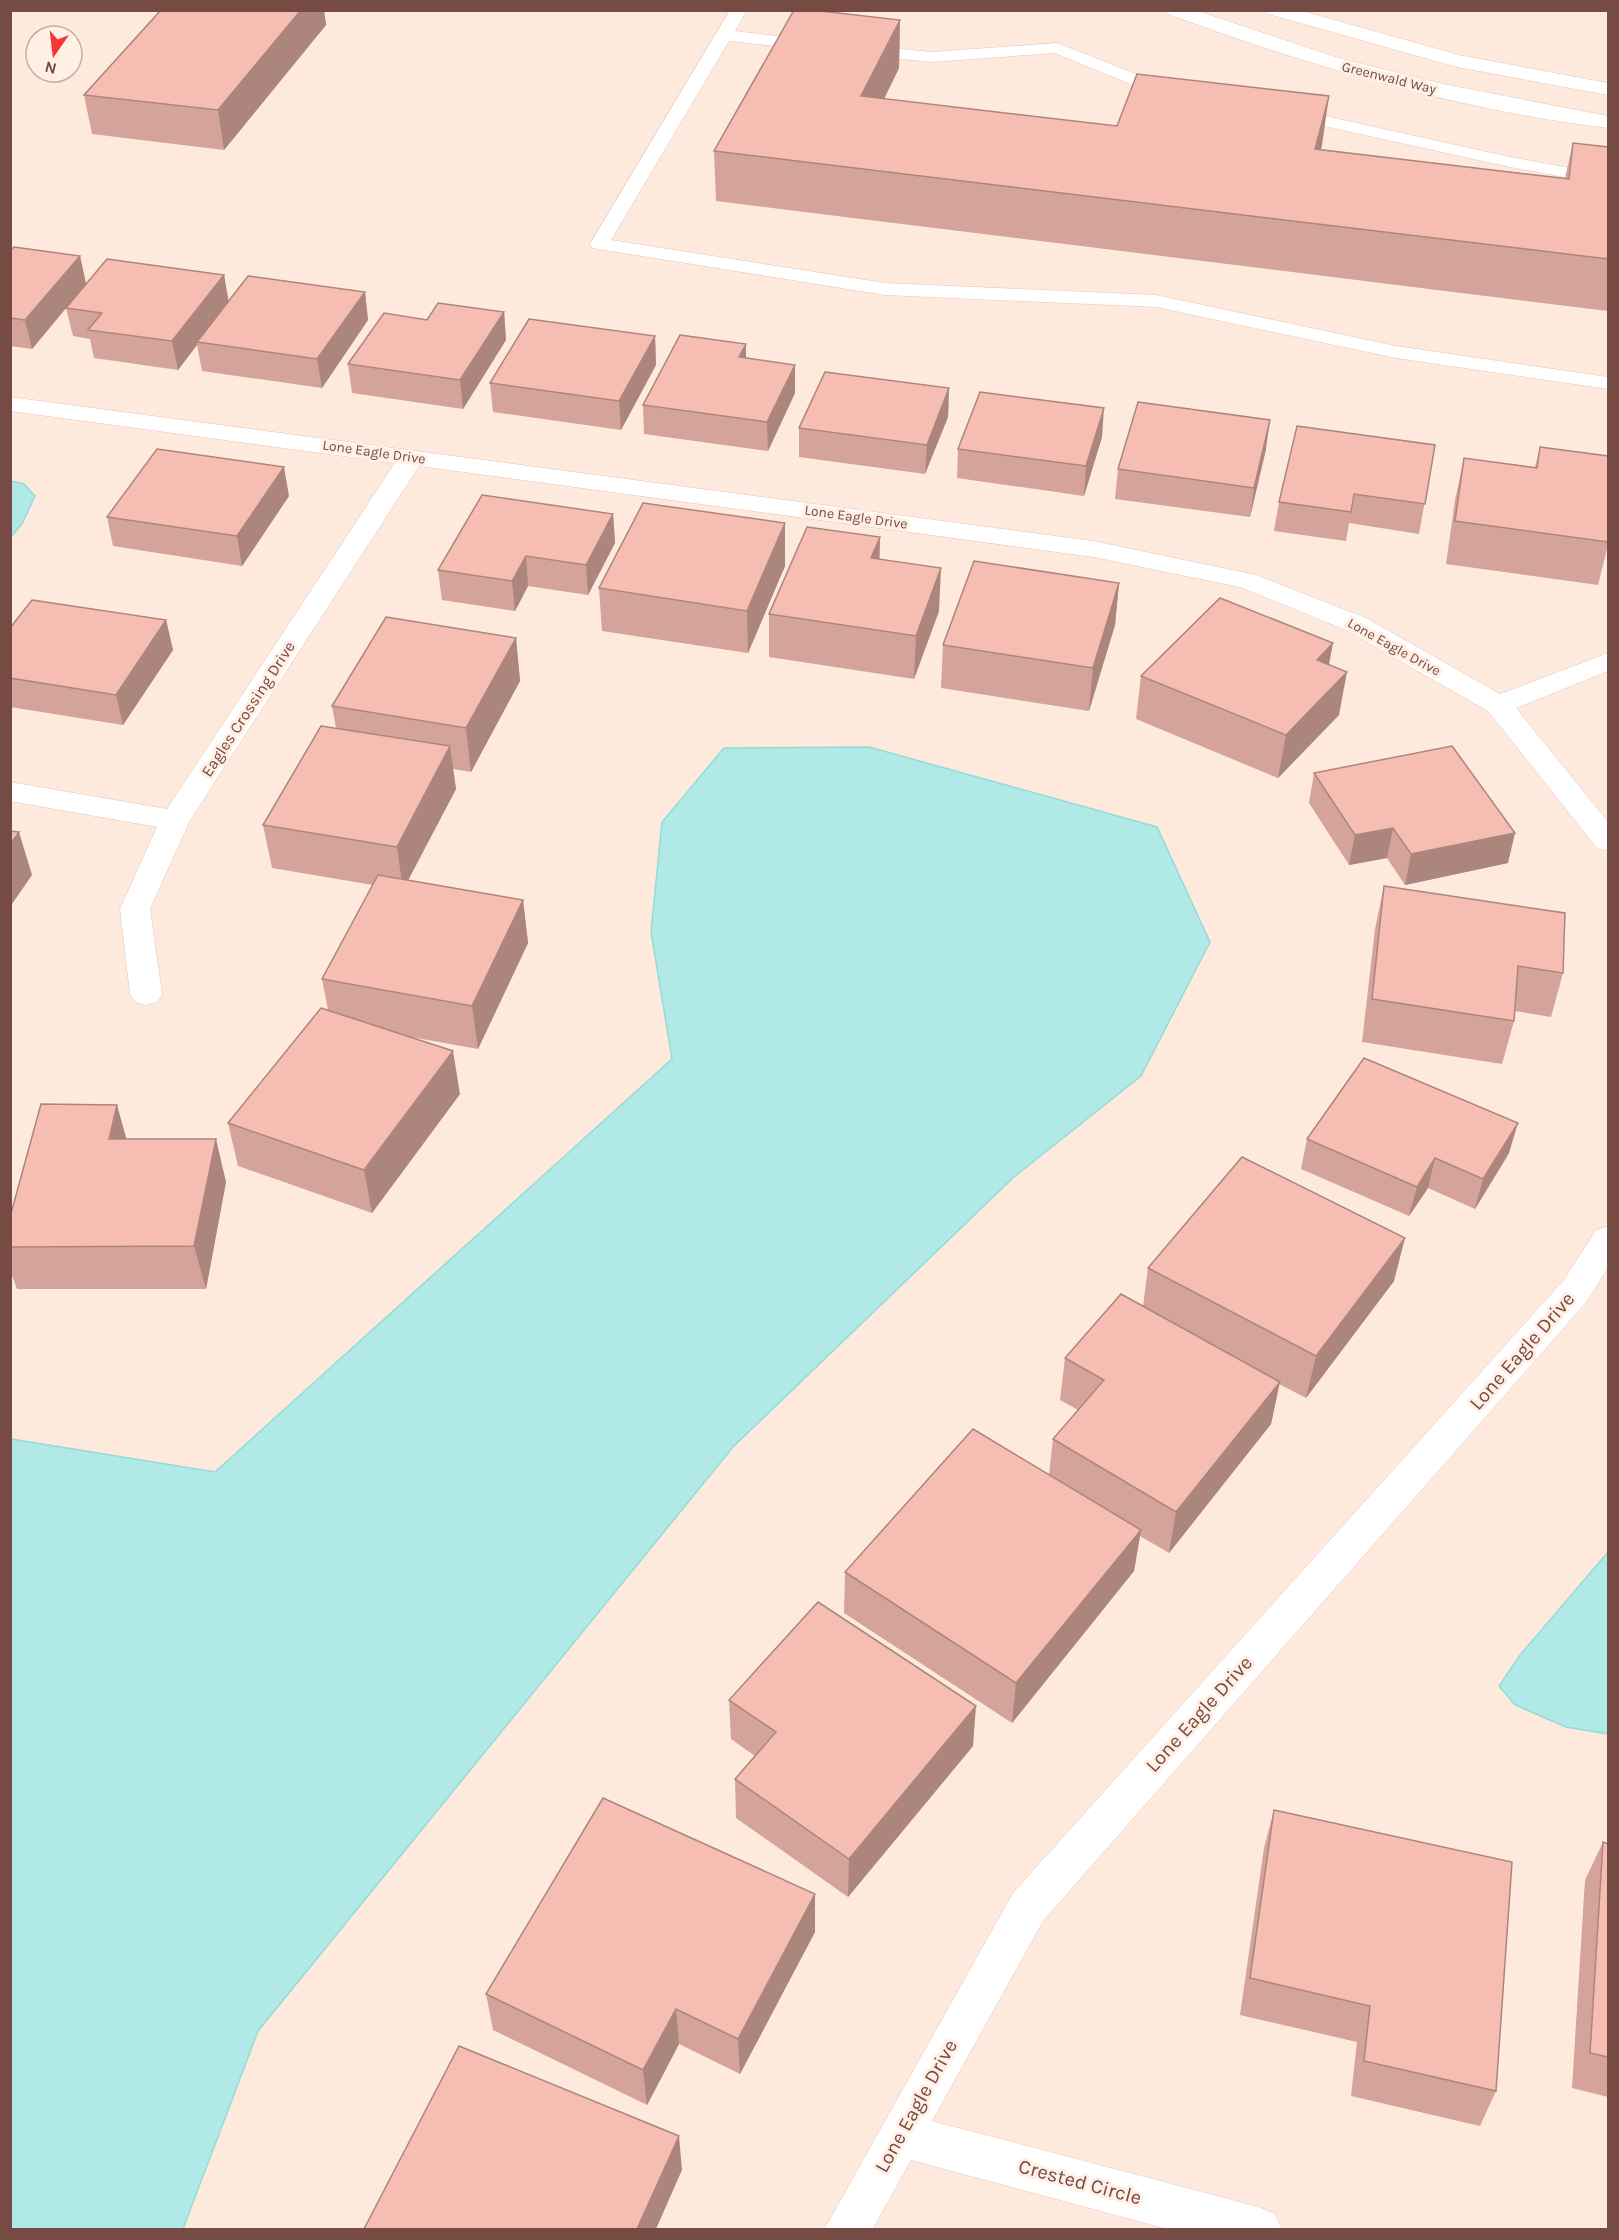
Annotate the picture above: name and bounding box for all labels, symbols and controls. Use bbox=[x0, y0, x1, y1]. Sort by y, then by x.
north arrow bbox=[24, 24, 84, 84]
text: N bbox=[43, 57, 58, 79]
street label: Greenwald Way bbox=[1340, 58, 1438, 98]
street label: Lone Eagle Drive bbox=[321, 436, 427, 468]
street label: Lone Eagle Drive bbox=[803, 501, 909, 533]
street label: Lone Eagle Drive bbox=[1344, 614, 1444, 680]
street label: Eagles Crossing Drive bbox=[197, 638, 299, 780]
street label: Lone Eagle Drive bbox=[1465, 1288, 1579, 1414]
street label: Lone Eagle Drive bbox=[1141, 1651, 1257, 1777]
street label: Lone Eagle Drive bbox=[870, 2036, 962, 2176]
street label: Crested Circle bbox=[1016, 2155, 1144, 2209]

